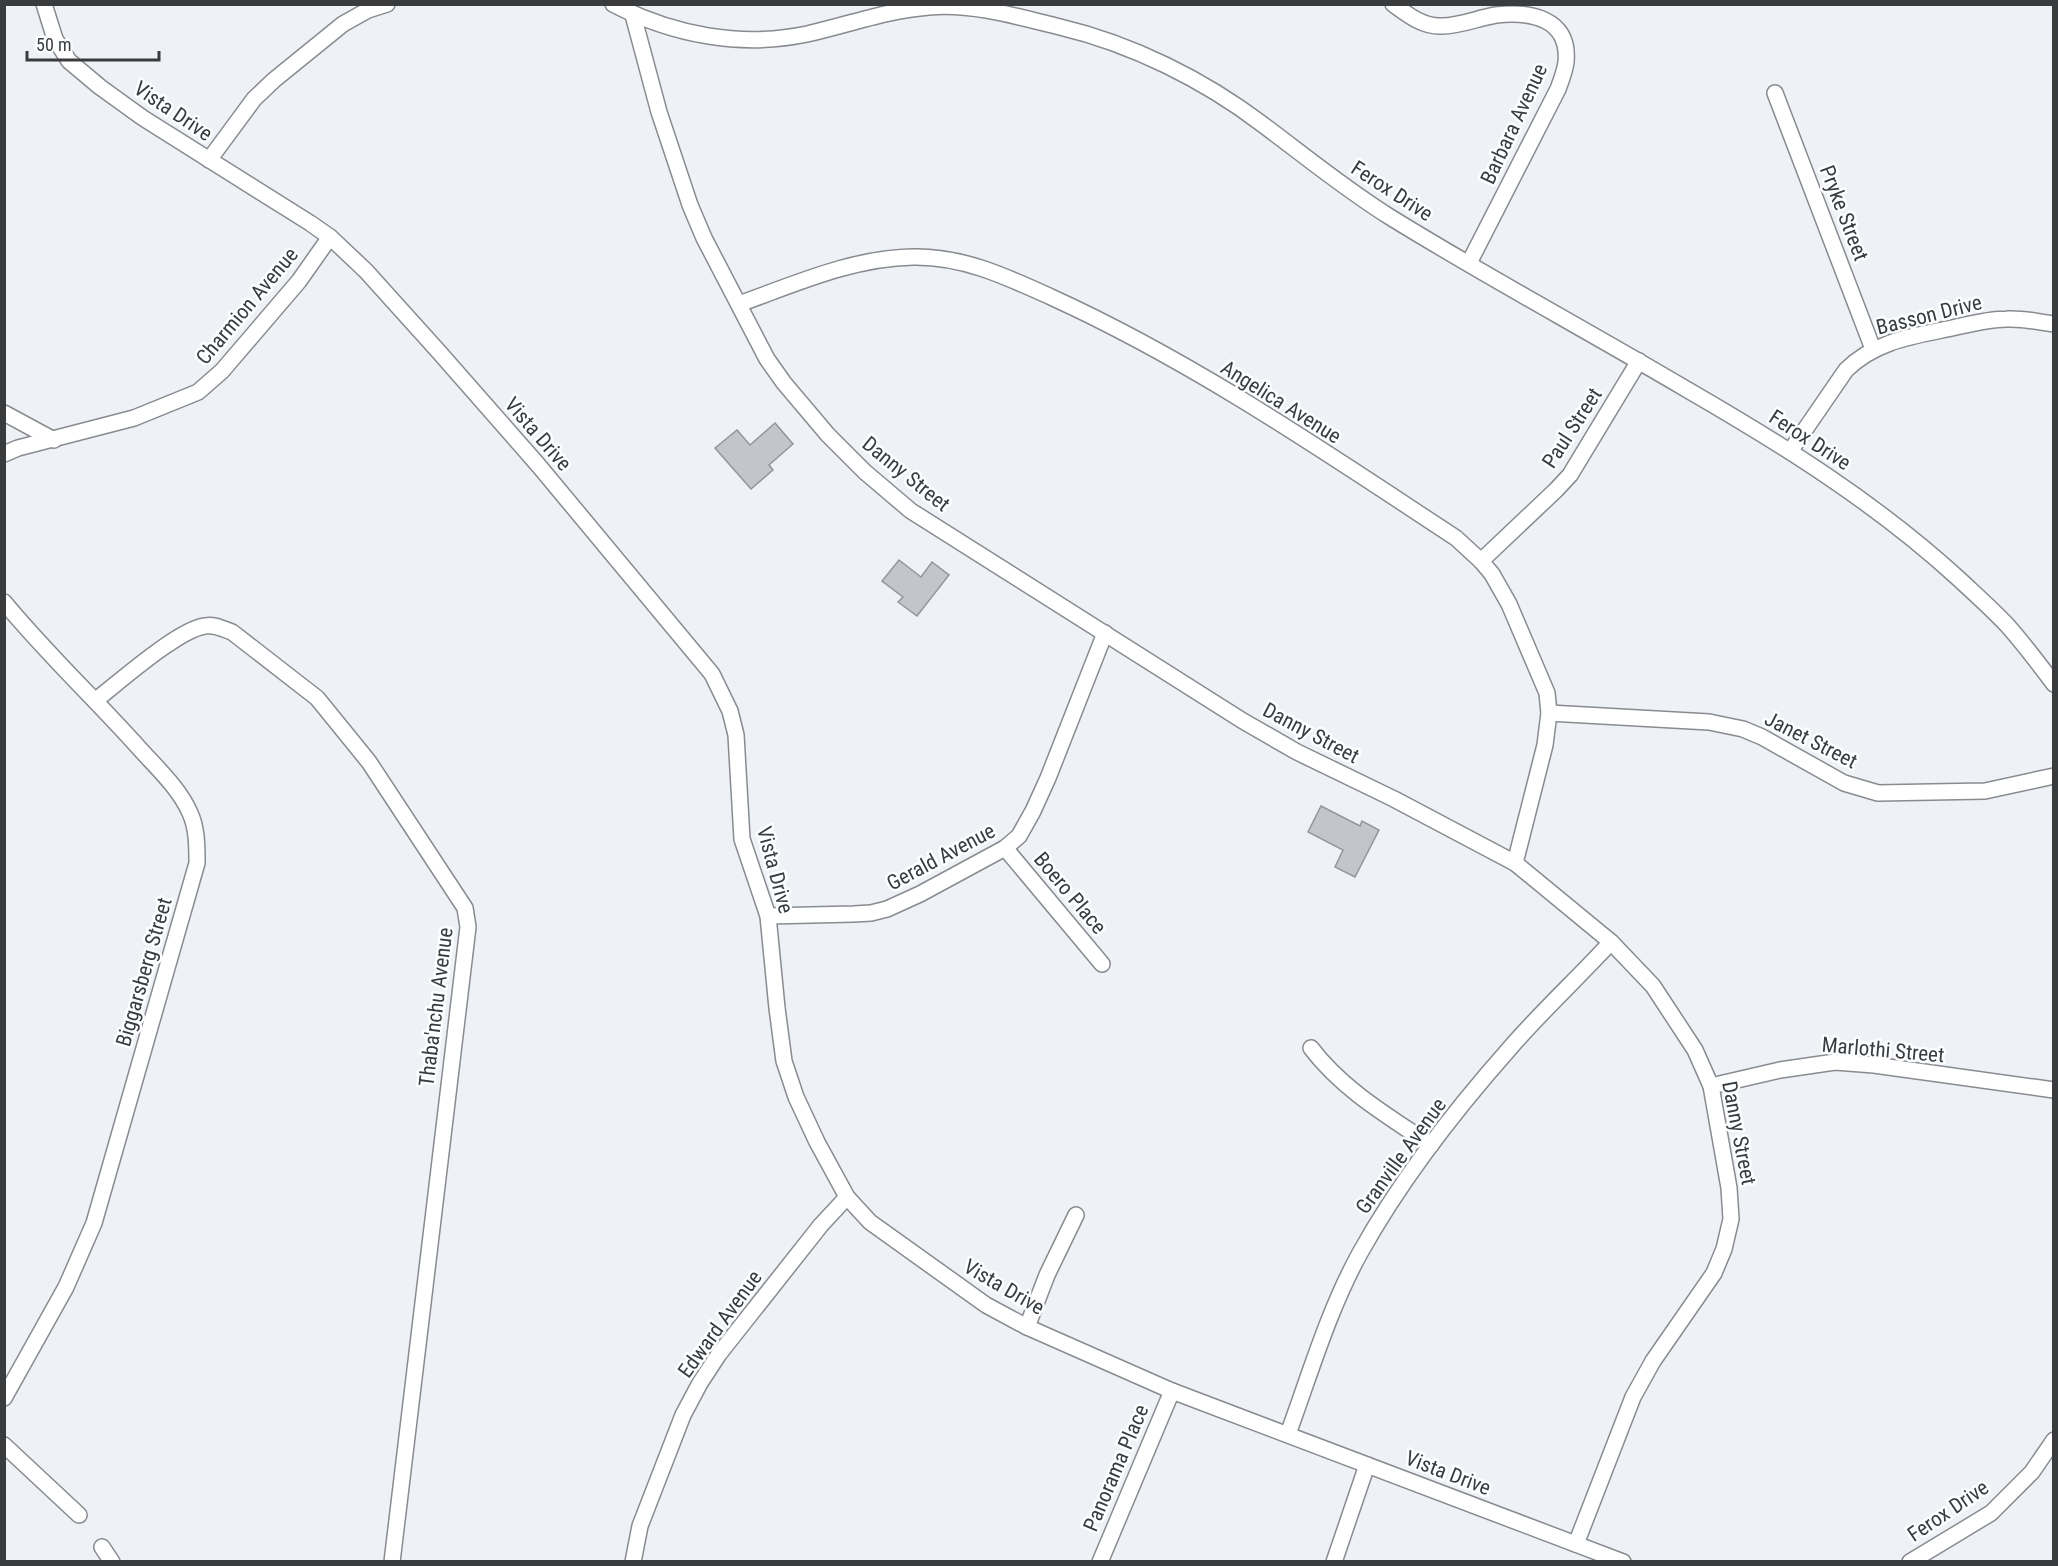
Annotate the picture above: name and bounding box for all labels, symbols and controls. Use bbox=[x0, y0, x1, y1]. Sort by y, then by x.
scale bar bbox=[27, 24, 159, 62]
text: 50 m bbox=[36, 34, 71, 55]
street label: Barbara Avenue bbox=[1476, 60, 1552, 188]
street label: Vista Drive bbox=[129, 76, 217, 146]
street label: Ferox Drive bbox=[1347, 156, 1437, 226]
street label: Pryke Street bbox=[1815, 162, 1873, 264]
street label: Charmion Avenue bbox=[191, 243, 303, 369]
street label: Basson Drive bbox=[1874, 290, 1985, 340]
street label: Angelica Avenue bbox=[1216, 355, 1346, 449]
street label: Paul Street bbox=[1537, 383, 1607, 473]
street label: Vista Drive bbox=[500, 392, 576, 476]
street label: Ferox Drive bbox=[1765, 405, 1855, 475]
street label: Danny Street bbox=[858, 432, 954, 516]
street label: Danny Street bbox=[1259, 698, 1363, 768]
street label: Janet Street bbox=[1761, 707, 1861, 773]
street label: Gerald Avenue bbox=[883, 818, 999, 895]
street label: Vista Drive bbox=[752, 824, 798, 916]
street label: Boero Place bbox=[1029, 847, 1111, 939]
street label: Biggarsberg Street bbox=[111, 895, 177, 1049]
street label: Thaba'nchu Avenue bbox=[414, 926, 458, 1088]
street label: Marlothi Street bbox=[1821, 1033, 1945, 1067]
street label: Danny Street bbox=[1717, 1079, 1761, 1187]
street label: Granville Avenue bbox=[1351, 1093, 1451, 1219]
street label: Vista Drive bbox=[959, 1254, 1049, 1320]
street label: Edward Avenue bbox=[673, 1266, 767, 1382]
street label: Panorama Place bbox=[1079, 1401, 1153, 1535]
street label: Vista Drive bbox=[1402, 1446, 1494, 1500]
street label: Ferox Drive bbox=[1903, 1475, 1993, 1547]

